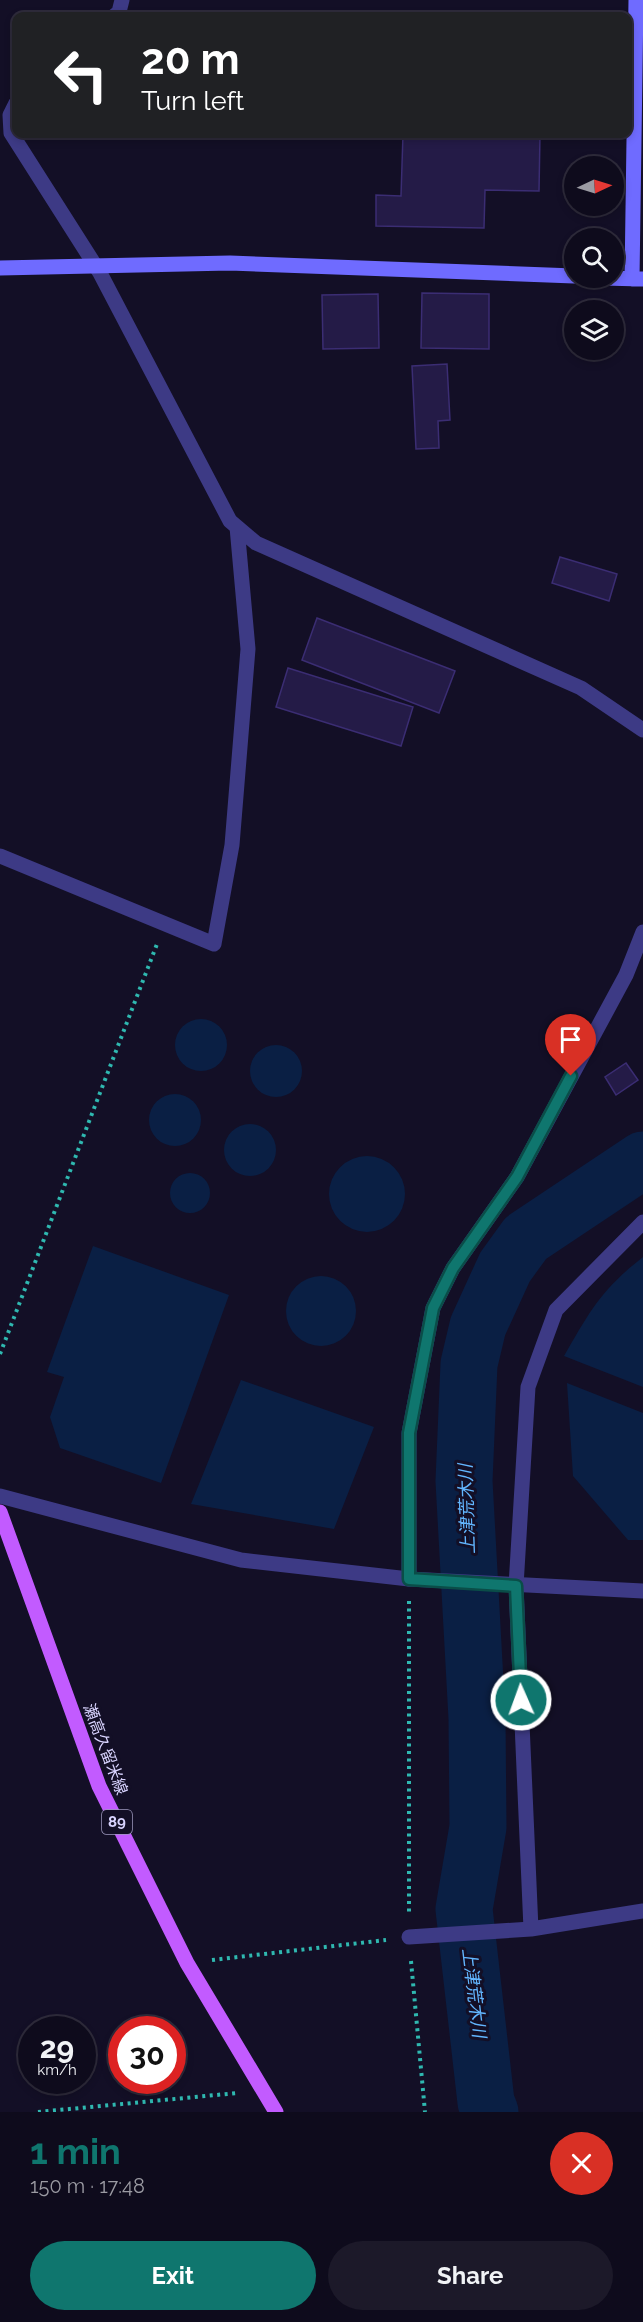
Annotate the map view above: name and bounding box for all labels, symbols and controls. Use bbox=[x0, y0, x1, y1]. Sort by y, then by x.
text: 20 m bbox=[141, 35, 240, 84]
icon: left bbox=[42, 36, 120, 114]
text: Turn left bbox=[141, 85, 244, 116]
north arrow bbox=[564, 156, 624, 216]
map controls bbox=[564, 156, 624, 360]
button: search bbox=[564, 228, 624, 288]
button: layers bbox=[564, 300, 624, 360]
pin bbox=[545, 1014, 596, 1076]
icon: arrive bbox=[554, 1023, 587, 1056]
water label: 上津荒木川 bbox=[454, 1462, 479, 1554]
position arrow bbox=[489, 1668, 553, 1732]
street label: 瀬高久留米線 bbox=[79, 1701, 132, 1797]
road number: 89 bbox=[102, 1810, 132, 1834]
water label: 上津荒木川 bbox=[459, 1947, 491, 2041]
speed limit sign: 30 bbox=[108, 2016, 186, 2094]
text: 29 bbox=[40, 2030, 74, 2065]
text: km/h bbox=[37, 2061, 77, 2079]
text: 1 min bbox=[30, 2130, 121, 2172]
button: close bbox=[550, 2132, 613, 2195]
text: 150 m · 17:48 bbox=[30, 2174, 145, 2198]
button: Exit bbox=[30, 2241, 316, 2310]
button: Share bbox=[328, 2241, 613, 2310]

